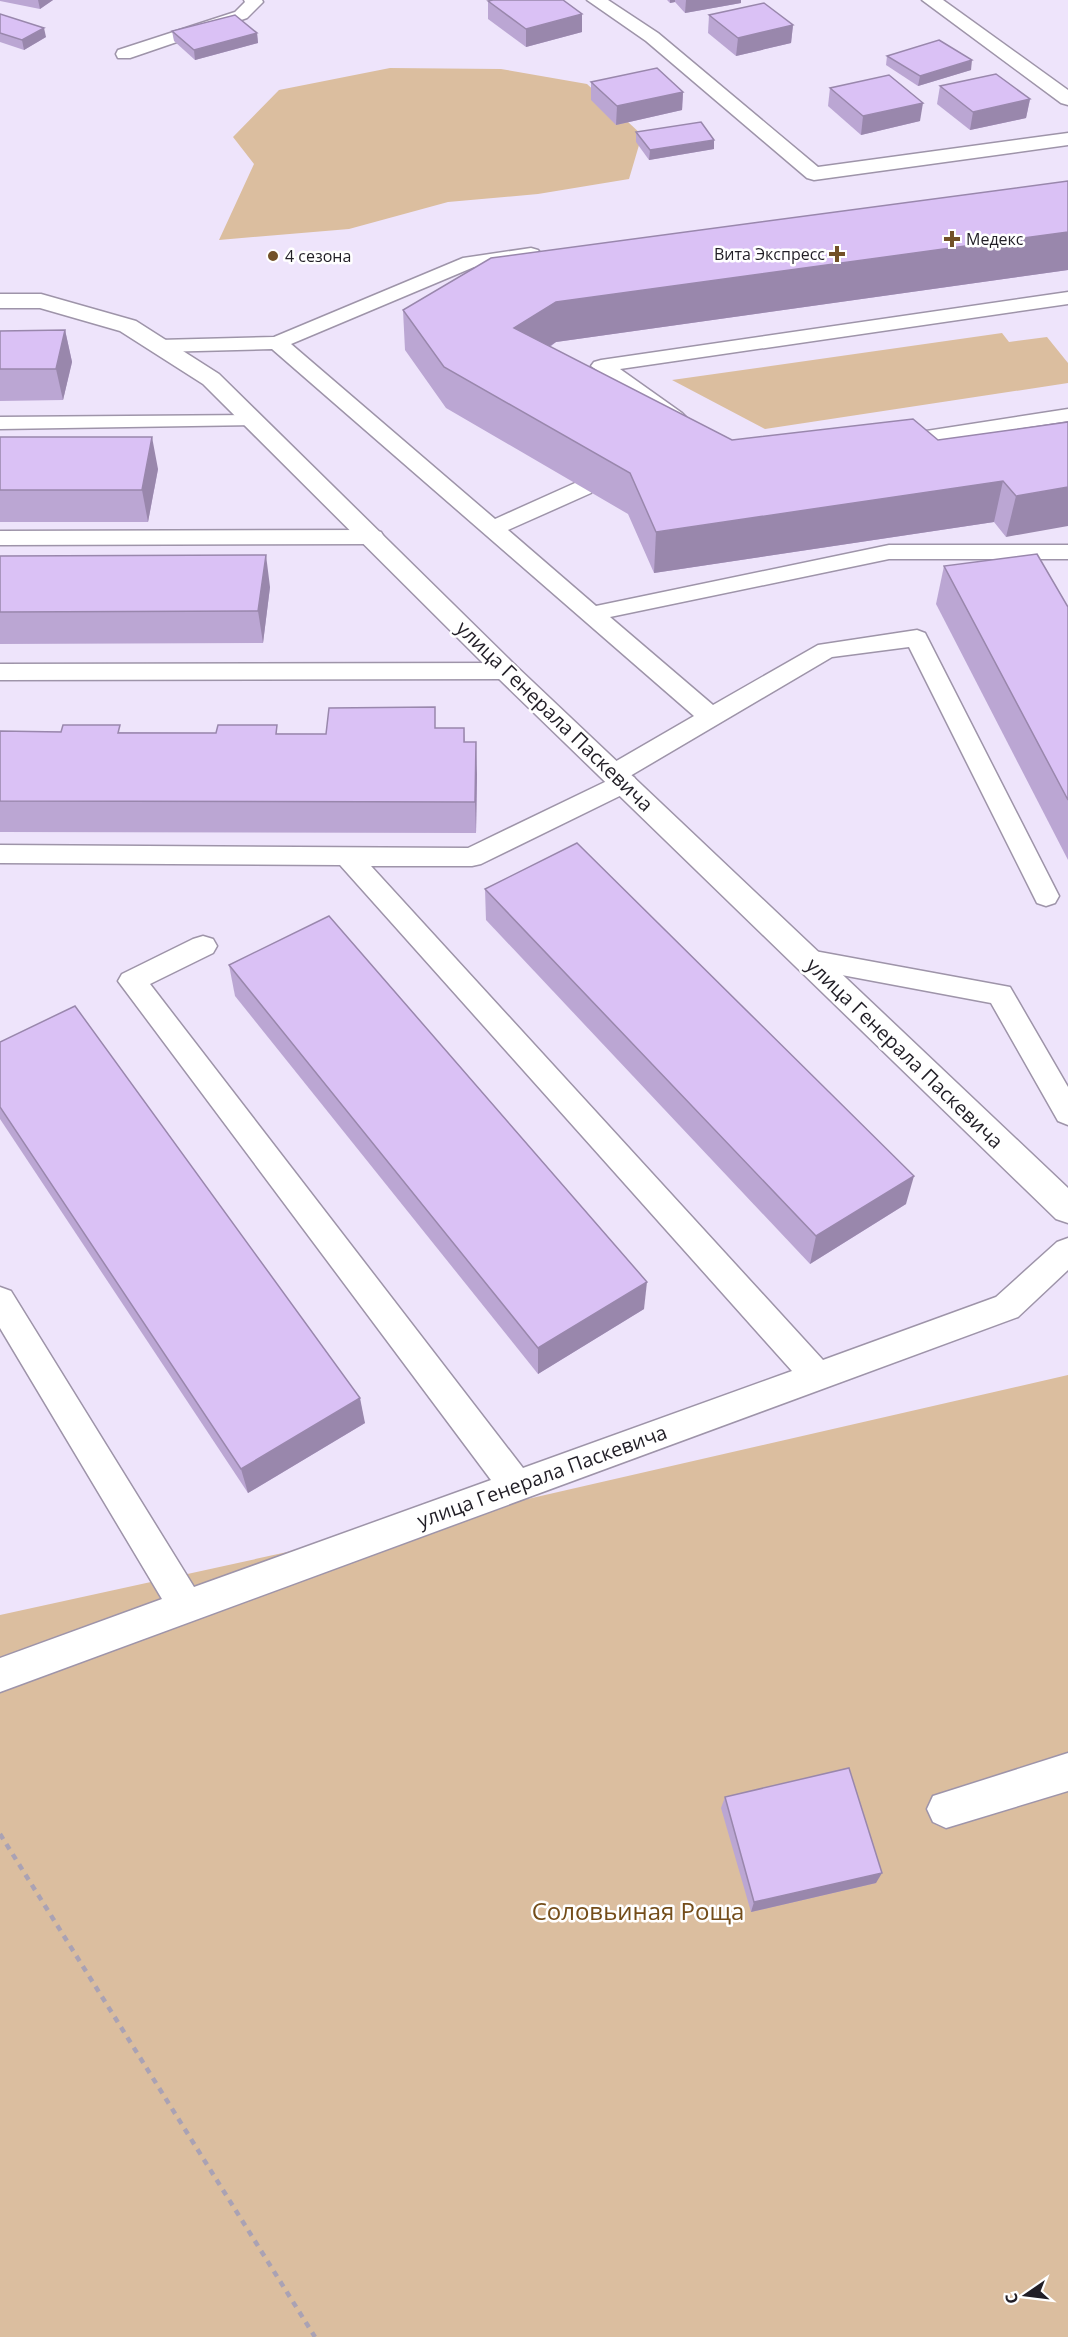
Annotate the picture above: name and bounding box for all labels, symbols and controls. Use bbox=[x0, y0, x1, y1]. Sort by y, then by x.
place label: Медекс bbox=[966, 228, 1024, 250]
marker: Медекс bbox=[943, 230, 961, 248]
place label: Вита Экспресс bbox=[714, 243, 825, 265]
place label: 4 сезона bbox=[285, 245, 351, 267]
marker: Вита Экспресс bbox=[830, 247, 844, 261]
marker: 4 сезона bbox=[266, 249, 280, 263]
street label: улица Генерала Паскевича bbox=[451, 615, 659, 817]
street label: улица Генерала Паскевича bbox=[801, 952, 1009, 1154]
street label: улица Генерала Паскевича bbox=[413, 1418, 671, 1534]
park label: Соловьиная Роща bbox=[532, 1894, 744, 1927]
north arrow bbox=[996, 2265, 1056, 2325]
text: С bbox=[1000, 2291, 1023, 2306]

